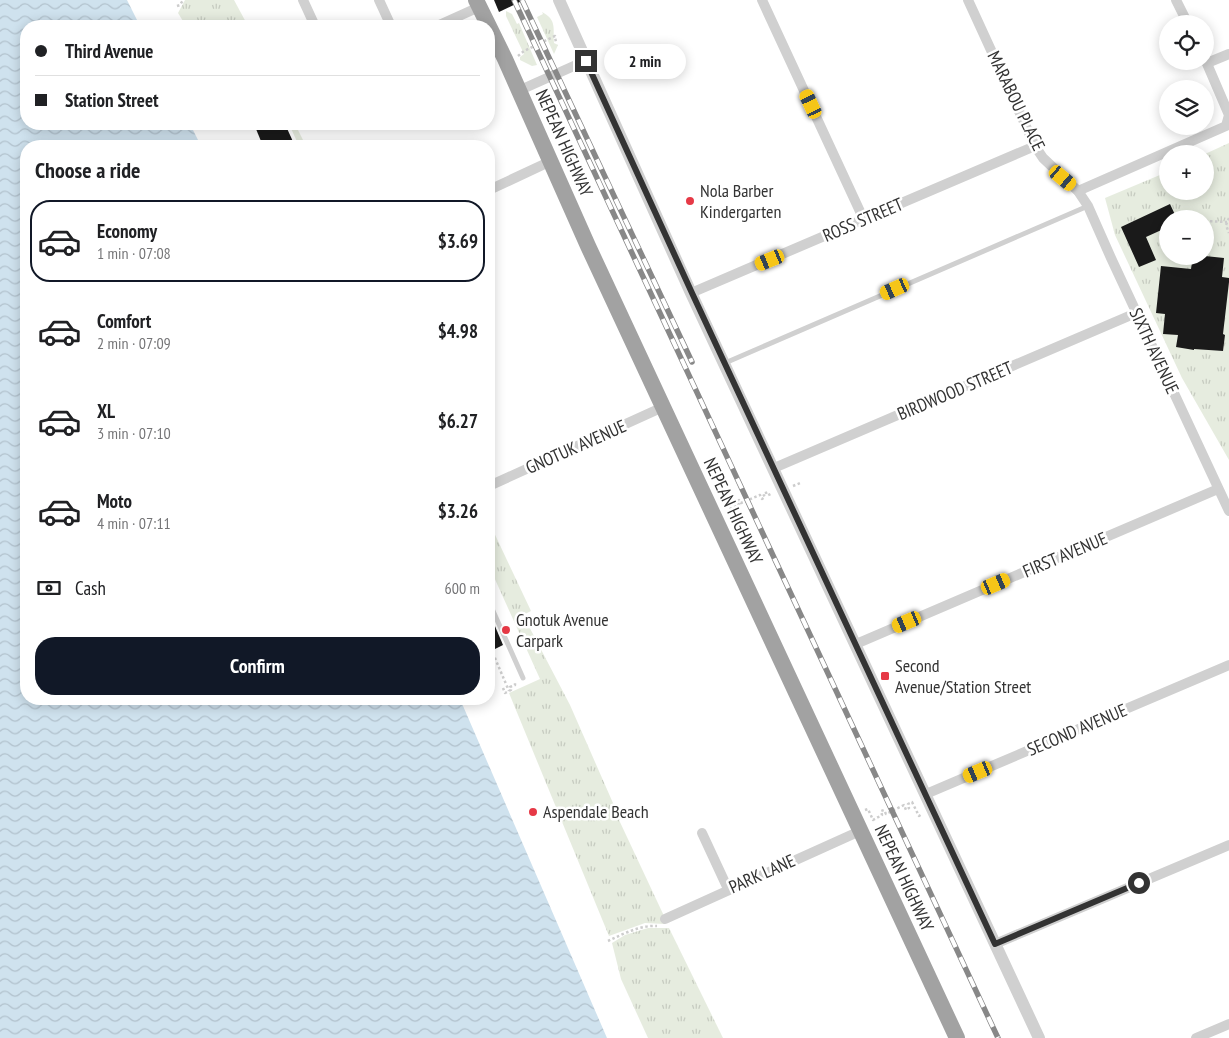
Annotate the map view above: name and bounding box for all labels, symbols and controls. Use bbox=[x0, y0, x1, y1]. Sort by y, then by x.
map controls bbox=[1159, 15, 1214, 265]
button: locate bbox=[1159, 15, 1214, 70]
text: Third Avenue bbox=[65, 39, 153, 63]
callout: 2 min bbox=[604, 44, 686, 78]
street label: MARABOU PLACE bbox=[982, 47, 1050, 154]
route end bbox=[575, 50, 597, 72]
text: 2 min bbox=[629, 51, 661, 71]
button: layers bbox=[1159, 80, 1214, 135]
street label: NEPEAN HIGHWAY bbox=[531, 86, 599, 201]
car bbox=[797, 87, 824, 121]
text: Station Street bbox=[65, 88, 159, 112]
button: + bbox=[1159, 145, 1214, 200]
text: Choose a ride bbox=[35, 156, 140, 184]
car bbox=[1046, 163, 1079, 193]
place label: Nola Barber Kindergarten bbox=[700, 179, 781, 223]
street label: ROSS STREET bbox=[819, 192, 906, 247]
marker: Nola Barber Kindergarten bbox=[684, 195, 696, 207]
button: − bbox=[1159, 210, 1214, 265]
icon: car bbox=[37, 219, 82, 264]
text: Economy bbox=[97, 219, 157, 243]
text: $3.69 bbox=[438, 229, 478, 253]
text: 1 min · 07:08 bbox=[97, 243, 171, 263]
car bbox=[753, 247, 786, 273]
car bbox=[878, 276, 911, 302]
street label: SIXTH AVENUE bbox=[1125, 304, 1184, 397]
icon: car bbox=[37, 309, 82, 354]
text: Comfort bbox=[97, 309, 151, 333]
text: $4.98 bbox=[438, 319, 478, 343]
text: 2 min · 07:09 bbox=[97, 333, 171, 353]
street label: BIRDWOOD STREET bbox=[894, 356, 1016, 425]
icon: car bbox=[37, 399, 82, 444]
text: XL bbox=[97, 399, 115, 423]
text: $6.27 bbox=[438, 409, 478, 433]
street label: GNOTUK AVENUE bbox=[522, 414, 630, 479]
text: 3 min · 07:10 bbox=[97, 423, 171, 443]
street label: NEPEAN HIGHWAY bbox=[699, 454, 768, 568]
icon: car bbox=[37, 489, 82, 534]
text: Moto bbox=[97, 489, 132, 513]
text: $3.26 bbox=[438, 499, 478, 523]
text: 4 min · 07:11 bbox=[97, 513, 171, 533]
street label: FIRST AVENUE bbox=[1019, 526, 1110, 583]
car bbox=[979, 571, 1012, 597]
icon: cash bbox=[35, 574, 63, 602]
text: Cash bbox=[75, 576, 106, 600]
text: 600 m bbox=[445, 578, 480, 598]
place label: Gnotuk Avenue Carpark bbox=[516, 608, 609, 652]
car bbox=[890, 609, 923, 635]
marker: Gnotuk Avenue Carpark bbox=[500, 624, 512, 636]
button: Confirm bbox=[35, 637, 480, 695]
place label: Second Avenue/Station Street bbox=[895, 654, 1031, 698]
marker: Second Avenue/Station Street bbox=[879, 670, 891, 682]
street label: SECOND AVENUE bbox=[1023, 698, 1130, 761]
car bbox=[961, 759, 994, 785]
place label: Aspendale Beach bbox=[543, 800, 649, 823]
marker: Aspendale Beach bbox=[527, 806, 539, 818]
street label: NEPEAN HIGHWAY bbox=[870, 821, 939, 935]
street label: PARK LANE bbox=[725, 849, 798, 898]
route start bbox=[1128, 872, 1150, 894]

